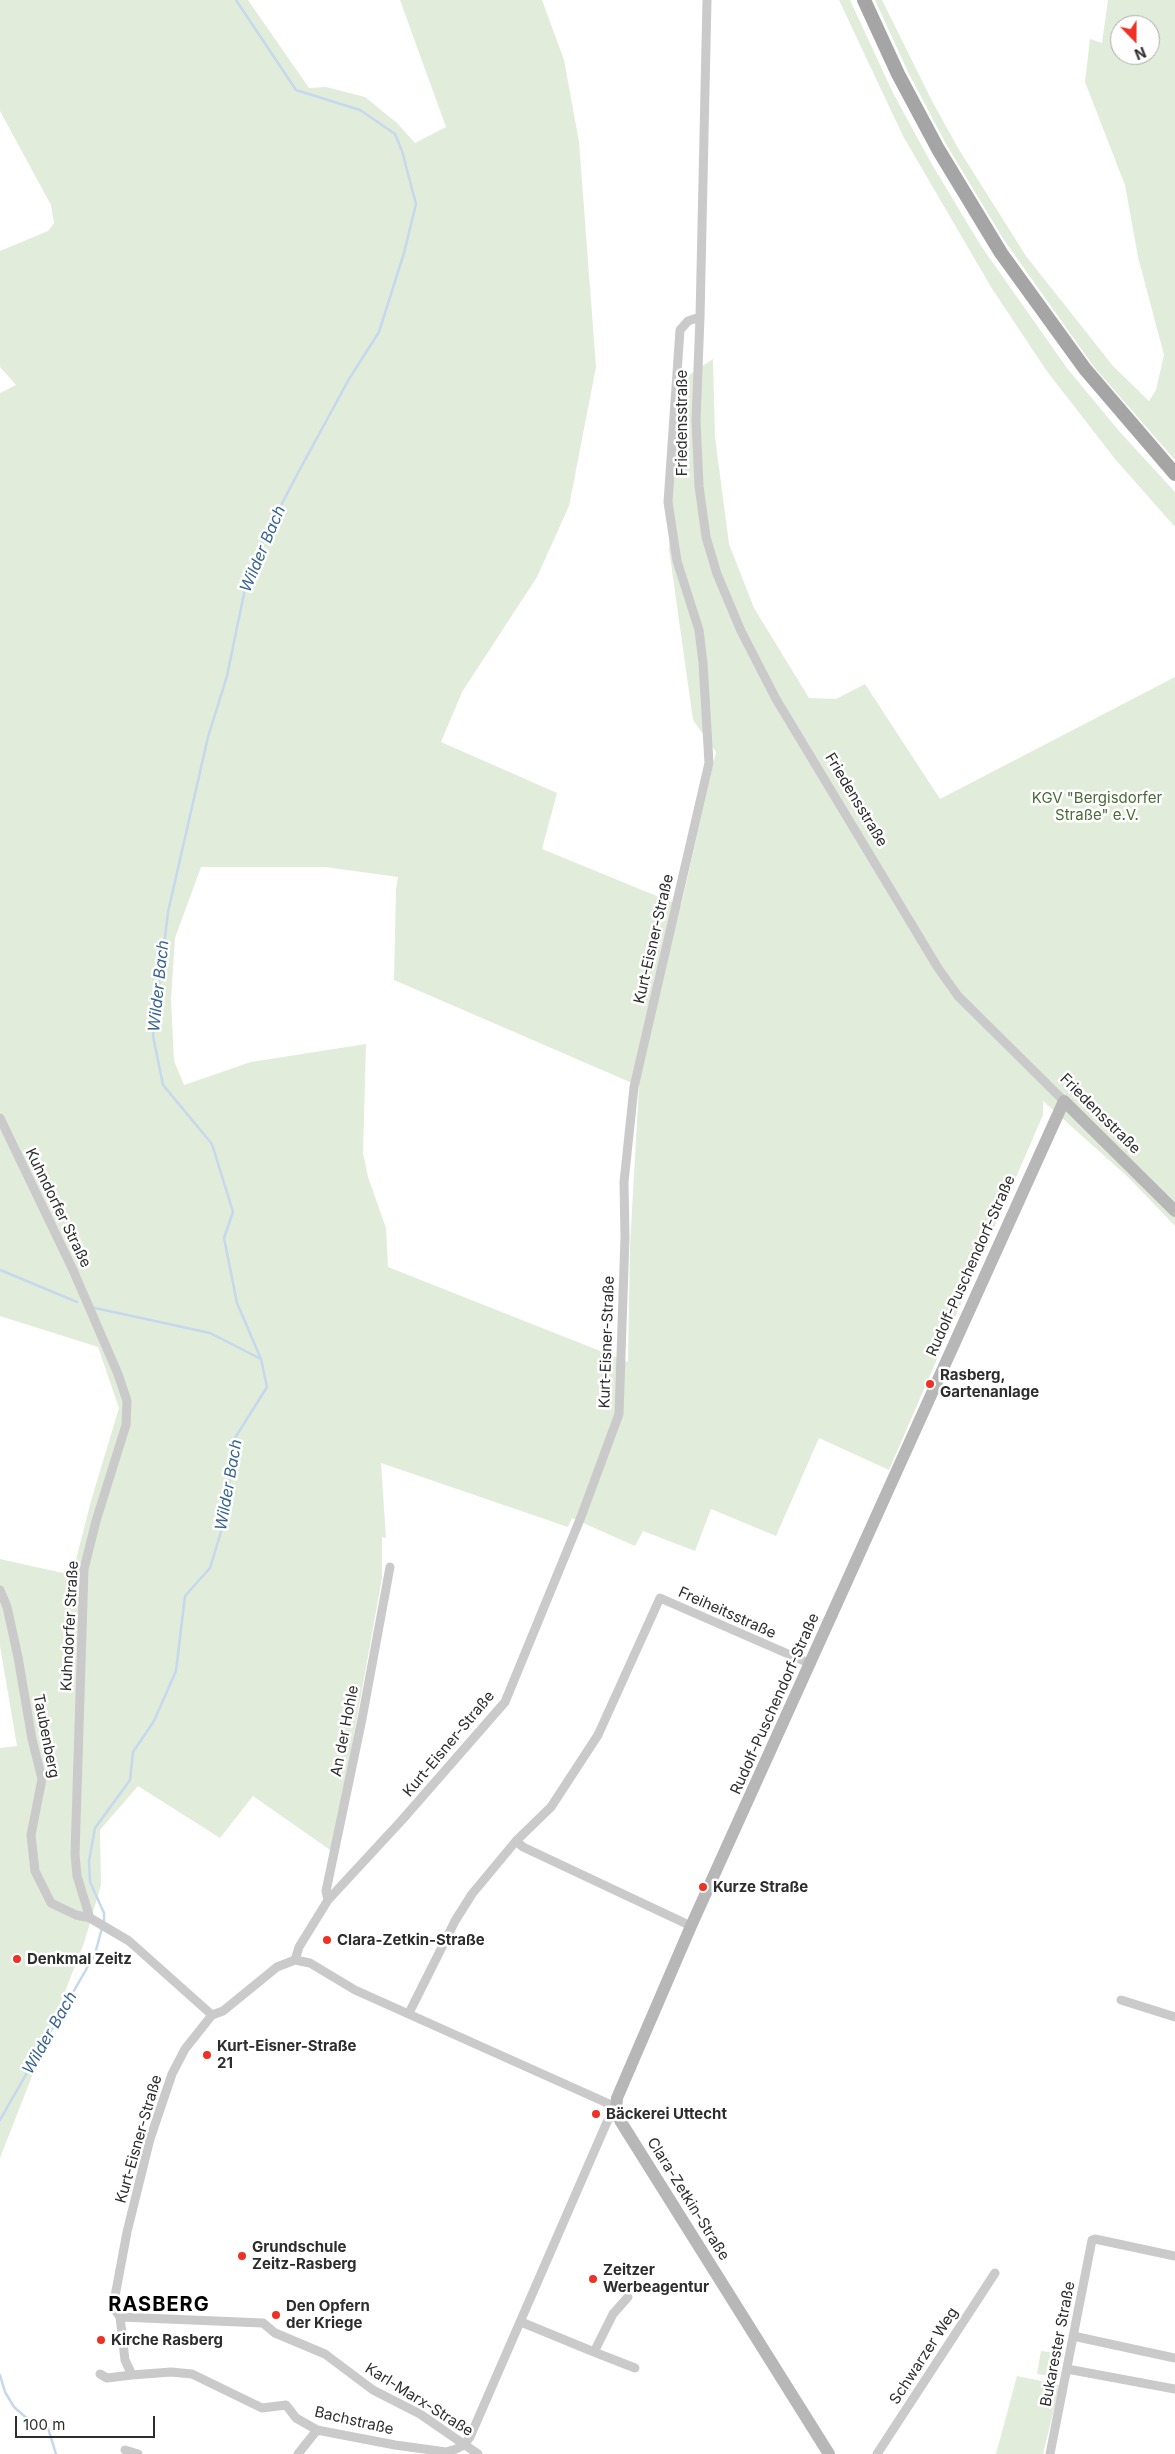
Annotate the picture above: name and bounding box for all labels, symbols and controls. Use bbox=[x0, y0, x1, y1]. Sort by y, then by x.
north arrow bbox=[1110, 15, 1160, 65]
text: N bbox=[1132, 44, 1149, 63]
street label: Friedensstraße bbox=[673, 370, 691, 476]
water label: Wilder Bach bbox=[236, 503, 290, 595]
street label: Friedensstraße bbox=[821, 750, 891, 850]
park label: KGV "Bergisdorfer Straße" e.V. bbox=[1032, 789, 1162, 824]
street label: Kurt-Eisner-Straße bbox=[630, 872, 678, 1006]
water label: Wilder Bach bbox=[145, 939, 173, 1033]
street label: Friedensstraße bbox=[1056, 1070, 1144, 1158]
street label: Kuhndorfer Straße bbox=[21, 1145, 95, 1271]
street label: Rudolf-Puschendorf-Straße bbox=[923, 1173, 1019, 1359]
street label: Kurt-Eisner-Straße bbox=[596, 1275, 618, 1409]
place label: Rasberg, Gartenanlage bbox=[940, 1366, 1039, 1401]
marker: Rasberg, Gartenanlage bbox=[924, 1378, 936, 1390]
water label: Wilder Bach bbox=[212, 1438, 246, 1532]
street label: Kuhndorfer Straße bbox=[58, 1560, 82, 1692]
street label: Freiheitsstraße bbox=[675, 1583, 779, 1643]
street label: Rudolf-Puschendorf-Straße bbox=[727, 1611, 823, 1797]
street label: An der Hohle bbox=[327, 1684, 363, 1778]
street label: Kurt-Eisner-Straße bbox=[400, 1687, 498, 1801]
street label: Taubenberg bbox=[29, 1692, 63, 1780]
place label: Kurze Straße bbox=[713, 1878, 808, 1896]
marker: Kurze Straße bbox=[697, 1881, 709, 1893]
place label: Clara-Zetkin-Straße bbox=[337, 1931, 485, 1949]
marker: Clara-Zetkin-Straße bbox=[321, 1934, 333, 1946]
place label: Denkmal Zeitz bbox=[27, 1950, 132, 1968]
marker: Denkmal Zeitz bbox=[11, 1953, 23, 1965]
water label: Wilder Bach bbox=[19, 1988, 81, 2078]
place label: Kurt-Eisner-Straße 21 bbox=[217, 2037, 356, 2072]
marker: Kurt-Eisner-Straße 21 bbox=[201, 2049, 213, 2061]
street label: Kurt-Eisner-Straße bbox=[112, 2073, 166, 2205]
place label: Bäckerei Uttecht bbox=[606, 2105, 727, 2123]
marker: Bäckerei Uttecht bbox=[590, 2108, 602, 2120]
street label: Clara-Zetkin-Straße bbox=[643, 2134, 733, 2264]
place label: Grundschule Zeitz-Rasberg bbox=[252, 2238, 357, 2273]
marker: Grundschule Zeitz-Rasberg bbox=[236, 2250, 248, 2262]
place label: Zeitzer Werbeagentur bbox=[603, 2261, 709, 2296]
marker: Zeitzer Werbeagentur bbox=[587, 2273, 599, 2285]
street label: Bukarester Straße bbox=[1037, 2280, 1079, 2408]
district label: RASBERG bbox=[107, 2293, 211, 2317]
place label: Den Opfern der Kriege bbox=[286, 2297, 370, 2332]
street label: Schwarzer Weg bbox=[886, 2304, 962, 2408]
marker: Den Opfern der Kriege bbox=[270, 2309, 282, 2321]
place label: Kirche Rasberg bbox=[111, 2331, 223, 2349]
marker: Kirche Rasberg bbox=[95, 2334, 107, 2346]
street label: Karl-Marx-Straße bbox=[362, 2359, 476, 2441]
street label: Bachstraße bbox=[313, 2403, 395, 2439]
scale bar bbox=[18, 2406, 158, 2438]
text: 100 m bbox=[23, 2415, 65, 2434]

